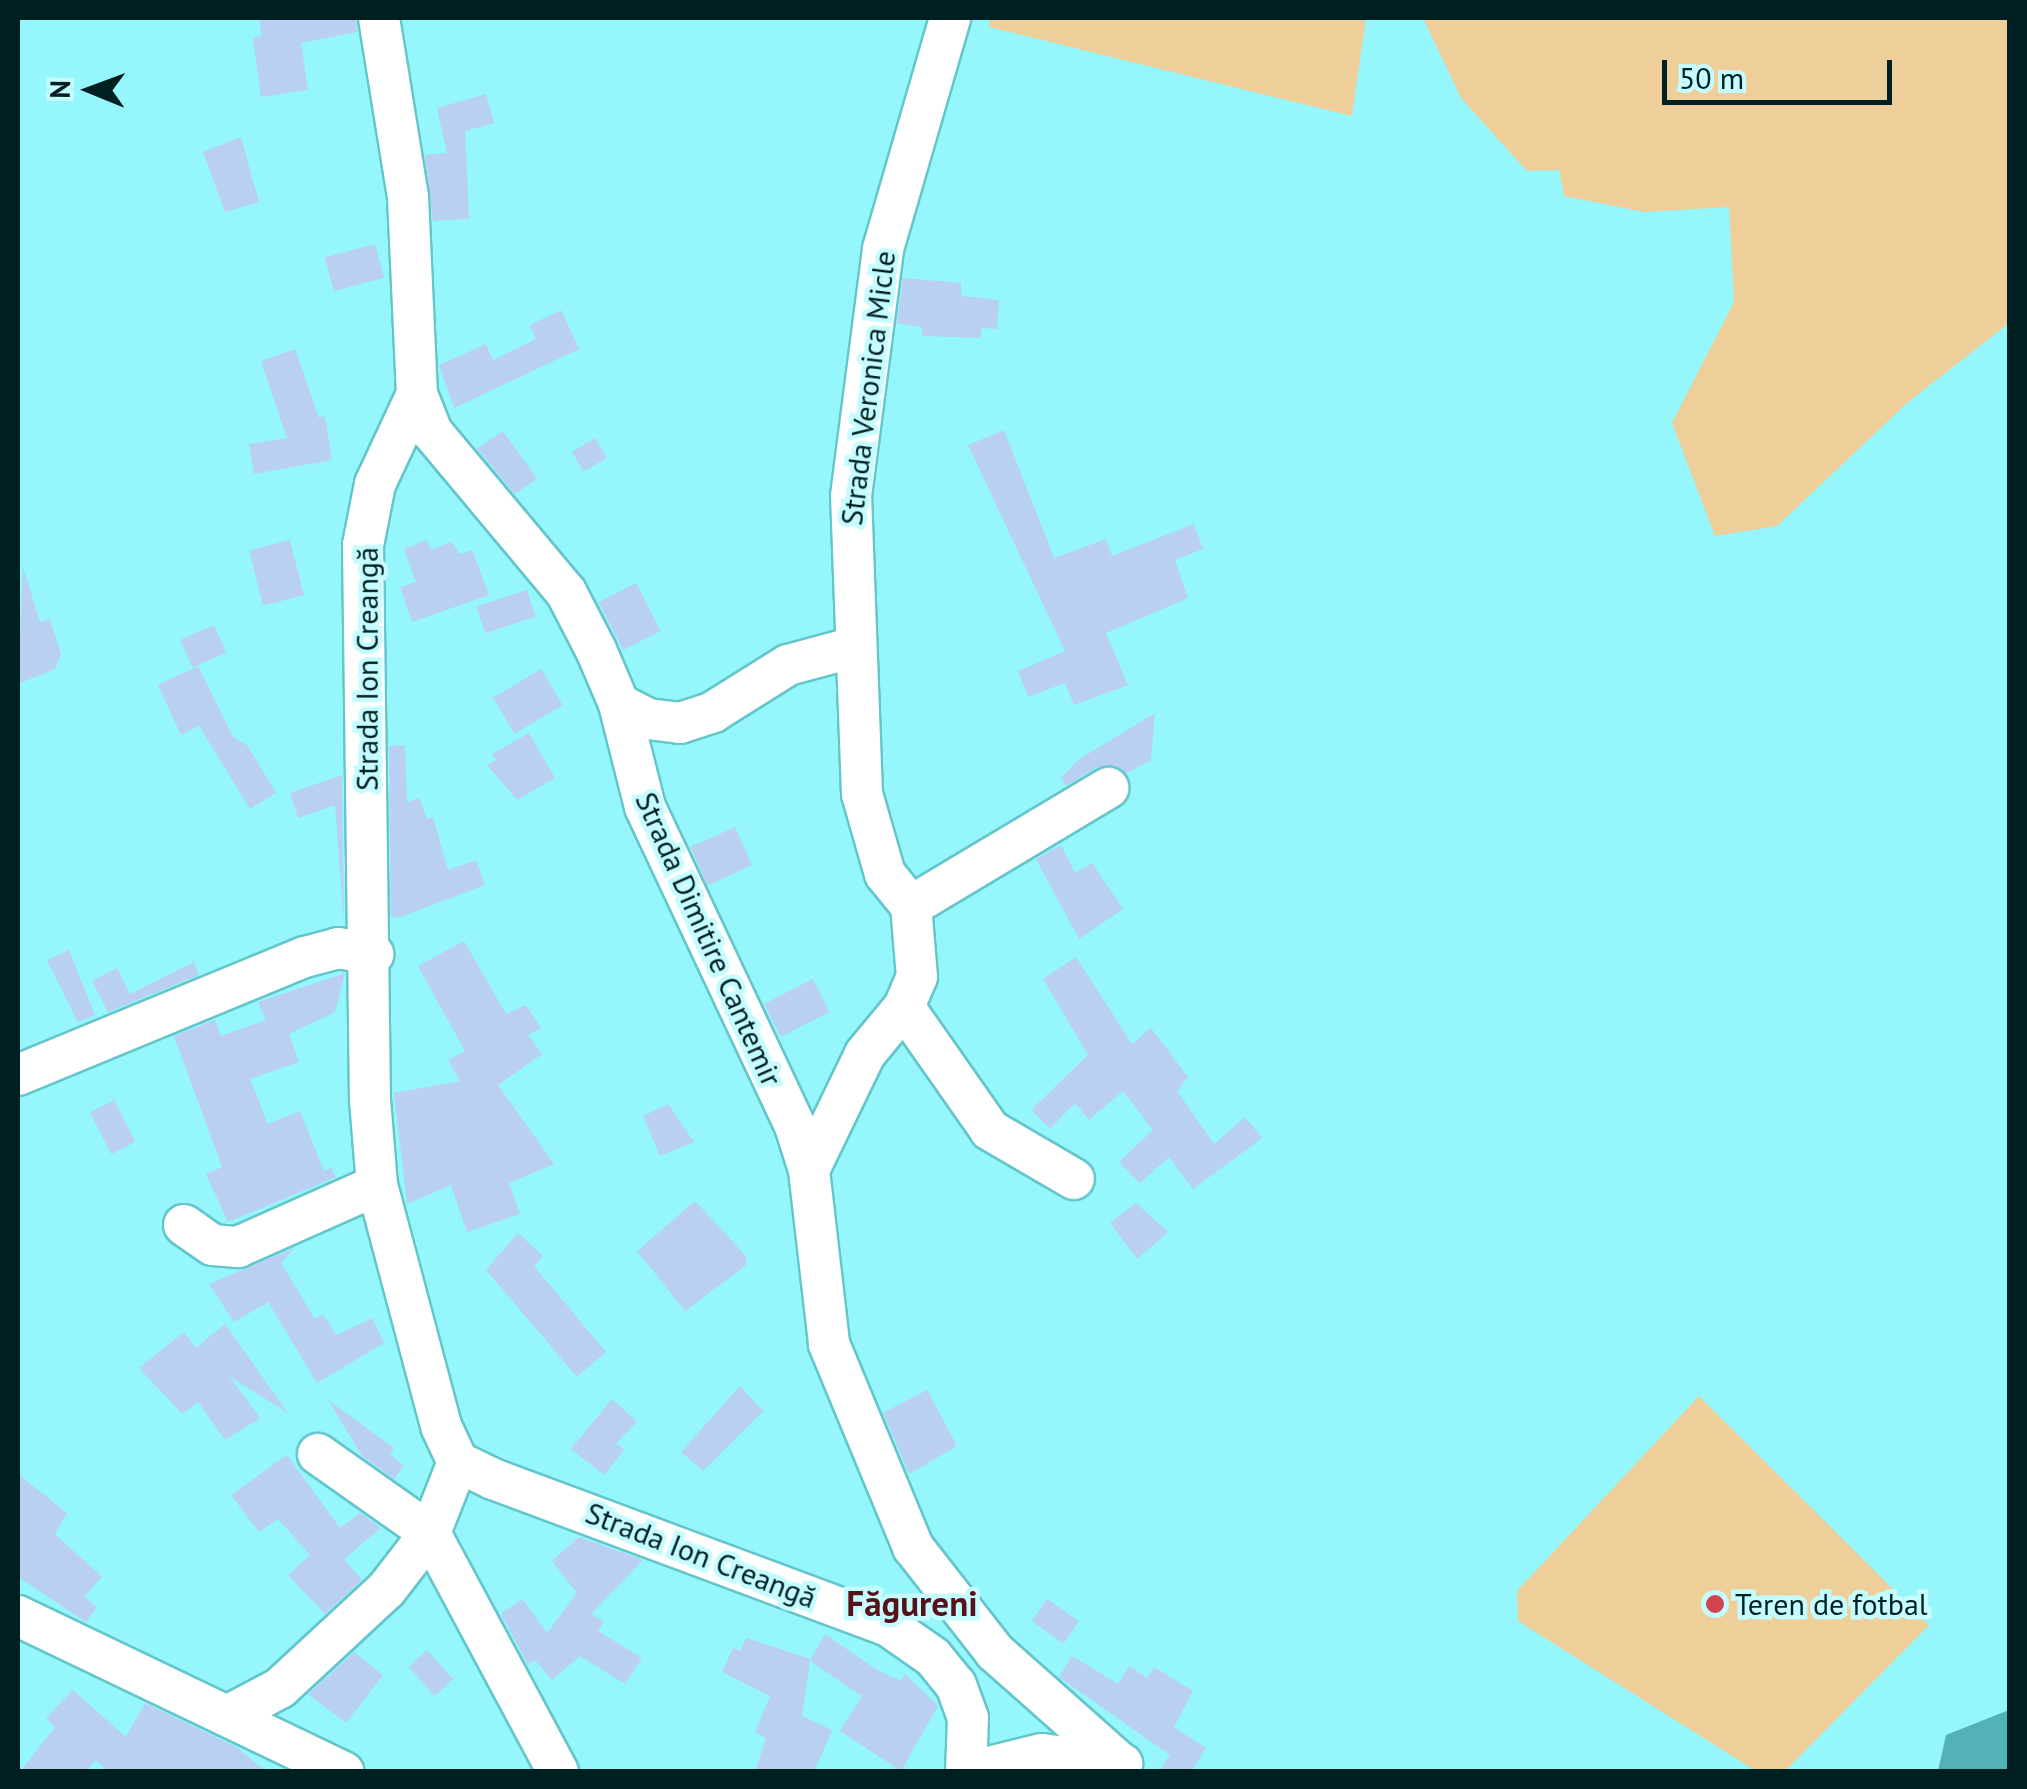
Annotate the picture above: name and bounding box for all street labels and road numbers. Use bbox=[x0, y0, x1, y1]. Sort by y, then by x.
street label: Strada Veronica Micle bbox=[833, 248, 903, 528]
street label: Strada Ion Creangă bbox=[349, 547, 385, 791]
street label: Strada Dimitire Cantemir bbox=[628, 787, 790, 1091]
street label: Strada Ion Creangă bbox=[581, 1495, 821, 1615]

